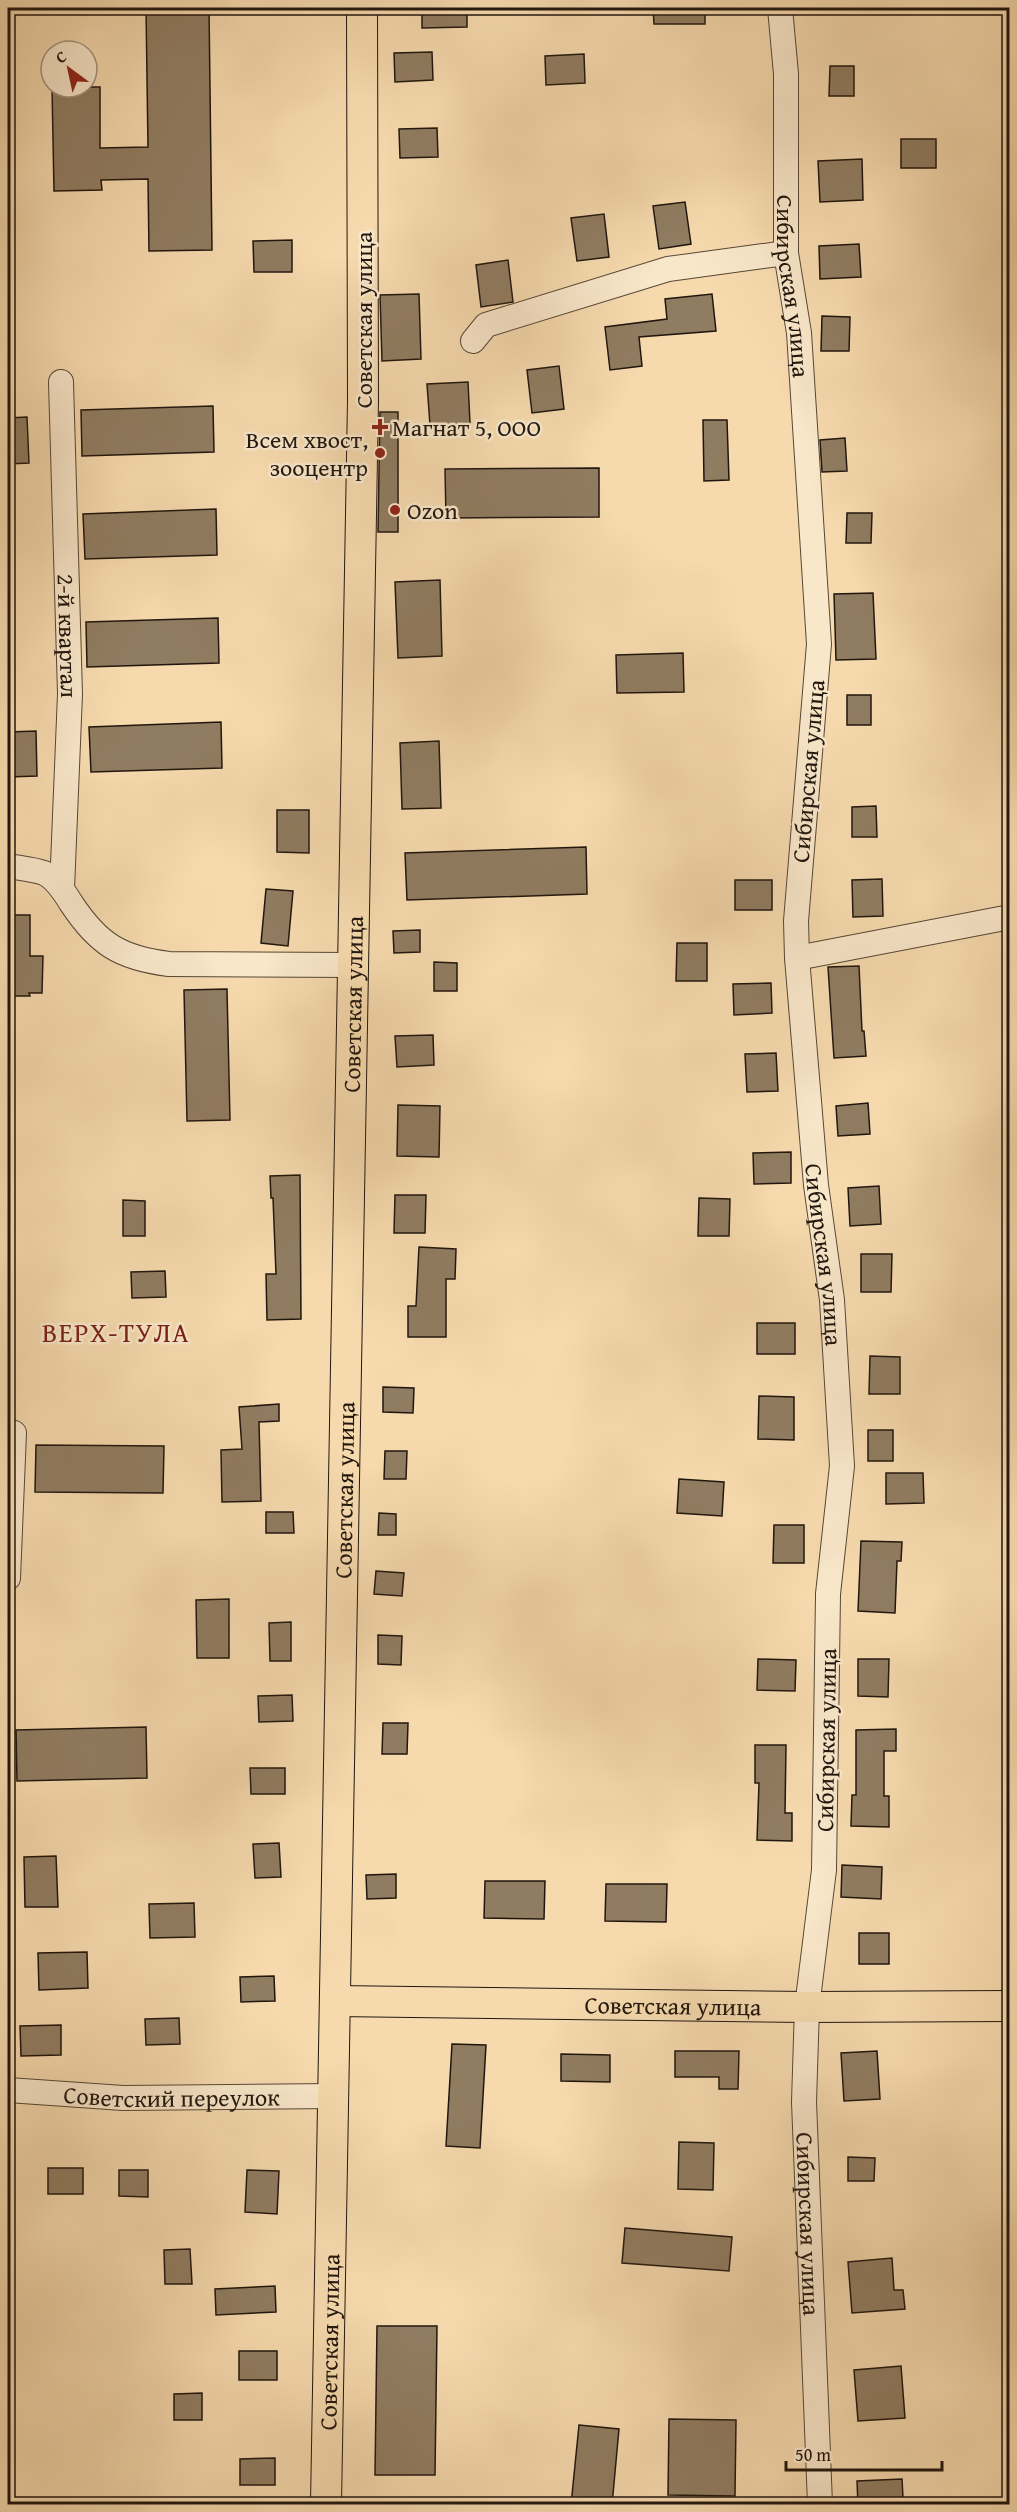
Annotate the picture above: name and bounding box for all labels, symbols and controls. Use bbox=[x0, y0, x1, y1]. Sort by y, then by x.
north arrow bbox=[39, 39, 99, 99]
text: С bbox=[51, 44, 71, 69]
street label: Сибирская улица bbox=[768, 195, 819, 379]
street label: Советская улица bbox=[346, 231, 381, 408]
place label: Магнат 5, ООО bbox=[392, 410, 541, 445]
marker: Магнат 5, ООО bbox=[373, 420, 387, 434]
place label: Всем хвост, зооцентр bbox=[246, 422, 368, 485]
marker: Всем хвост, зооцентр bbox=[373, 446, 387, 460]
place label: Ozon bbox=[407, 493, 458, 528]
marker: Ozon bbox=[388, 503, 402, 517]
street label: 2-й квартал bbox=[49, 573, 88, 699]
street label: Сибирская улица bbox=[783, 677, 833, 864]
street label: Советская улица bbox=[333, 915, 371, 1093]
street label: Сибирская улица bbox=[797, 1162, 852, 1348]
district label: ВЕРХ-ТУЛА bbox=[42, 1312, 190, 1352]
street label: Советская улица bbox=[325, 1401, 363, 1579]
street label: Сибирская улица bbox=[807, 1647, 845, 1832]
street label: Советская улица bbox=[584, 1987, 762, 2024]
street label: Советский переулок bbox=[63, 2076, 280, 2116]
street label: Сибирская улица bbox=[788, 2131, 830, 2317]
street label: Советская улица bbox=[310, 2253, 348, 2431]
scale bar bbox=[786, 2434, 942, 2472]
text: 50 m bbox=[795, 2441, 831, 2468]

